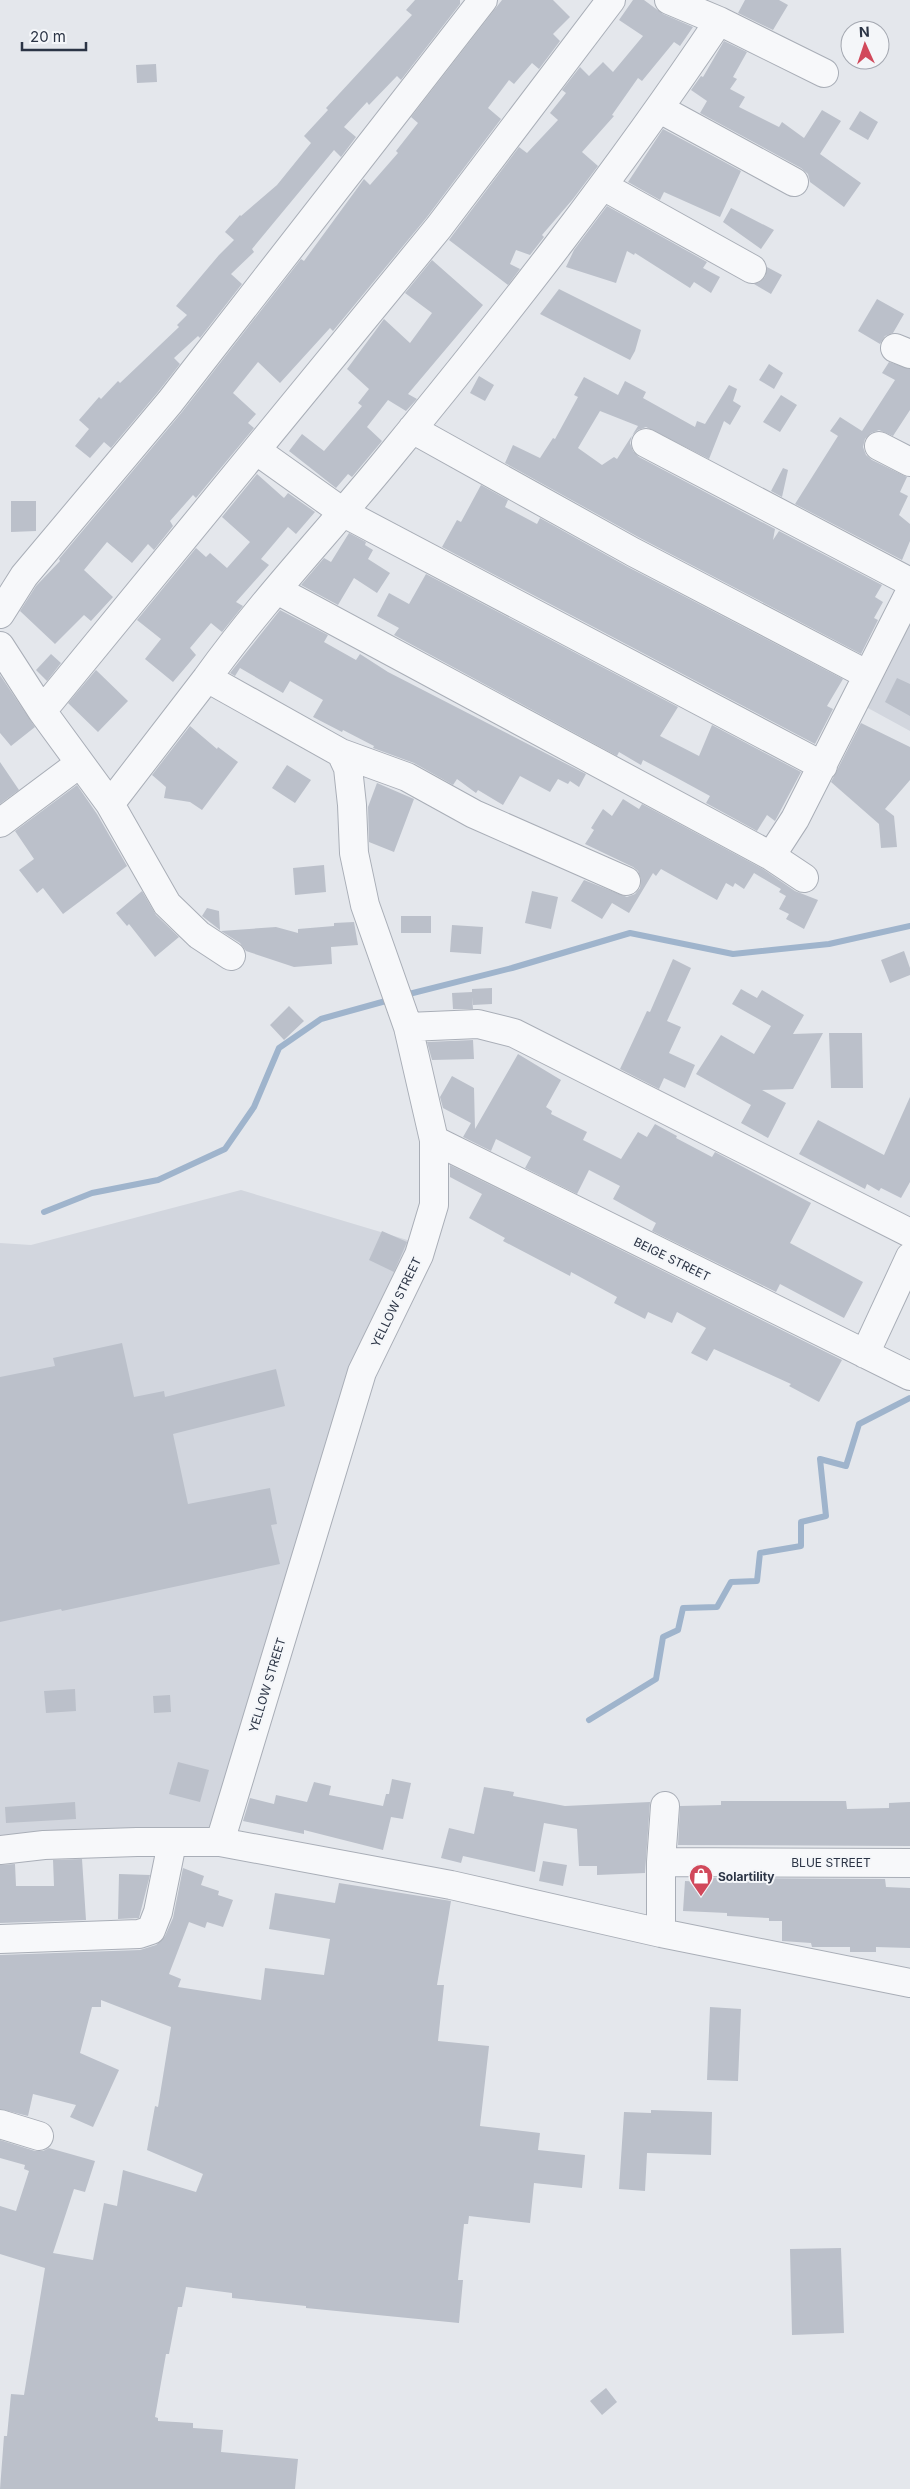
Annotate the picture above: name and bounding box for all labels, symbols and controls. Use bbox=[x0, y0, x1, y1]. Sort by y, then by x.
scale bar bbox=[22, 20, 86, 52]
north arrow bbox=[840, 20, 890, 70]
text: N bbox=[859, 23, 870, 40]
text: 20 m bbox=[30, 27, 66, 46]
street label: BEIGE STREET bbox=[631, 1234, 713, 1284]
street label: YELLOW STREET bbox=[368, 1254, 424, 1349]
street label: YELLOW STREET bbox=[245, 1636, 289, 1734]
street label: BLUE STREET bbox=[791, 1855, 871, 1870]
shop icon: Solartility bbox=[688, 1863, 714, 1897]
place label: Solartility bbox=[718, 1869, 775, 1884]

